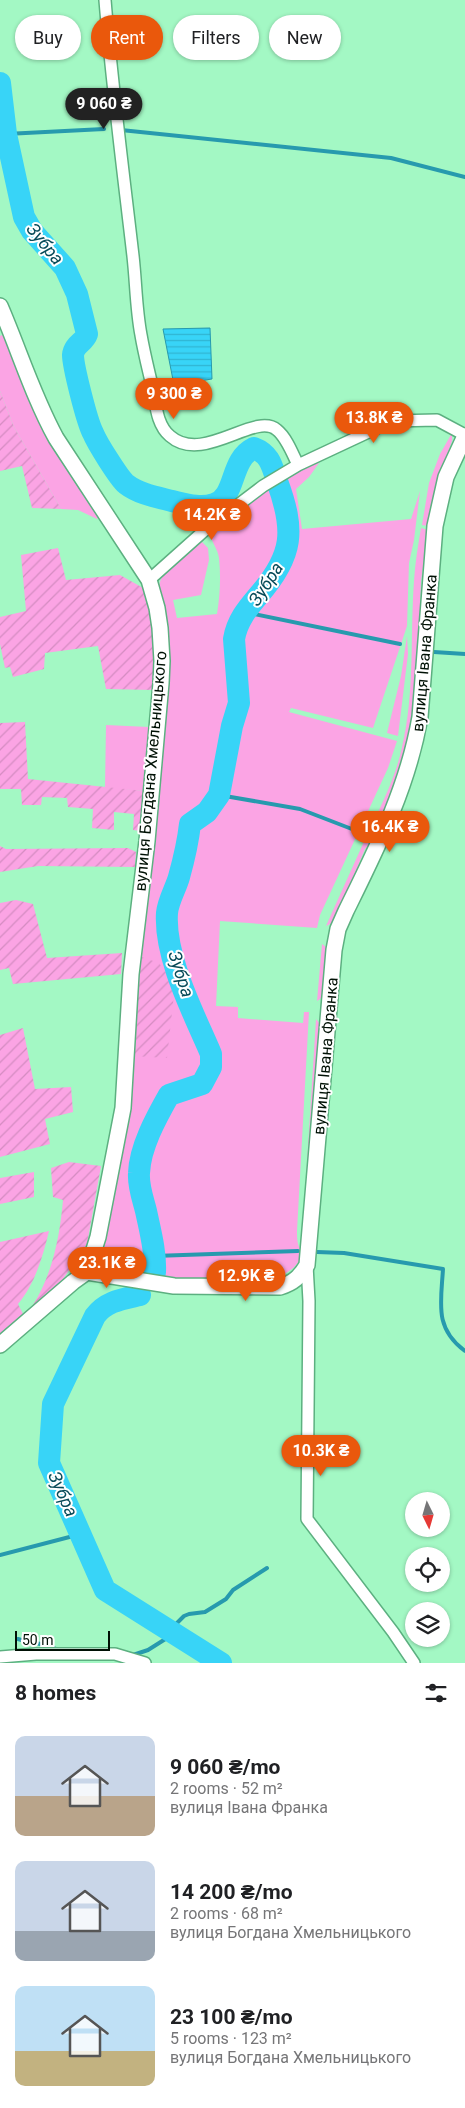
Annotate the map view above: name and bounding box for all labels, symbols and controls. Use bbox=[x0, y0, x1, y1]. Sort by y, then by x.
chip: Buy bbox=[15, 15, 81, 60]
chip: Rent bbox=[91, 15, 163, 60]
chip: Filters bbox=[173, 15, 259, 60]
chip: New bbox=[269, 15, 341, 60]
pin: 9 060 ₴ bbox=[58, 88, 150, 130]
text: 9 060 ₴ bbox=[76, 94, 132, 113]
water label: Зубра bbox=[22, 219, 68, 269]
pin: 9 300 ₴ bbox=[128, 378, 220, 420]
text: 9 300 ₴ bbox=[146, 384, 202, 403]
pin: 13.8K ₴ bbox=[328, 402, 420, 444]
text: 13.8K ₴ bbox=[346, 408, 403, 427]
pin: 14.2K ₴ bbox=[166, 498, 258, 541]
text: 14.2K ₴ bbox=[184, 505, 241, 524]
water label: Зубра bbox=[244, 558, 287, 609]
street label: вулиця Івана Франка bbox=[408, 574, 441, 732]
street label: вулиця Богдана Хмельницького bbox=[131, 650, 170, 892]
pin: 16.4K ₴ bbox=[344, 810, 436, 853]
text: 16.4K ₴ bbox=[362, 817, 419, 836]
water label: Зубра bbox=[164, 948, 199, 1000]
street label: вулиця Івана Франка bbox=[309, 977, 342, 1135]
pin: 23.1K ₴ bbox=[61, 1246, 153, 1289]
text: 23.1K ₴ bbox=[79, 1253, 136, 1272]
pin: 12.9K ₴ bbox=[200, 1260, 292, 1302]
text: 12.9K ₴ bbox=[218, 1266, 275, 1285]
pin: 10.3K ₴ bbox=[275, 1434, 367, 1477]
text: 10.3K ₴ bbox=[293, 1441, 350, 1460]
water label: Зубра bbox=[44, 1468, 83, 1520]
north arrow bbox=[405, 1492, 450, 1538]
map controls bbox=[405, 1492, 450, 1647]
button: locate bbox=[405, 1547, 450, 1592]
button: layers bbox=[405, 1602, 450, 1647]
scale bar bbox=[15, 1628, 110, 1651]
text: 50 m bbox=[22, 1632, 54, 1648]
icon: filters bbox=[422, 1679, 450, 1707]
text: 8 homes bbox=[15, 1681, 96, 1705]
text: 9 060 ₴/mo bbox=[170, 1755, 280, 1779]
icon: home bbox=[55, 1756, 115, 1816]
text: 2 rooms · 52 m² bbox=[170, 1779, 283, 1798]
text: вулиця Івана Франка bbox=[170, 1798, 328, 1817]
text: 14 200 ₴/mo bbox=[170, 1880, 293, 1904]
icon: home bbox=[55, 1881, 115, 1941]
text: 2 rooms · 68 m² bbox=[170, 1904, 283, 1923]
text: вулиця Богдана Хмельницького bbox=[170, 1923, 411, 1942]
text: 23 100 ₴/mo bbox=[170, 2005, 293, 2029]
icon: home bbox=[55, 2006, 115, 2066]
text: 5 rooms · 123 m² bbox=[170, 2029, 292, 2048]
text: вулиця Богдана Хмельницького bbox=[170, 2048, 411, 2067]

